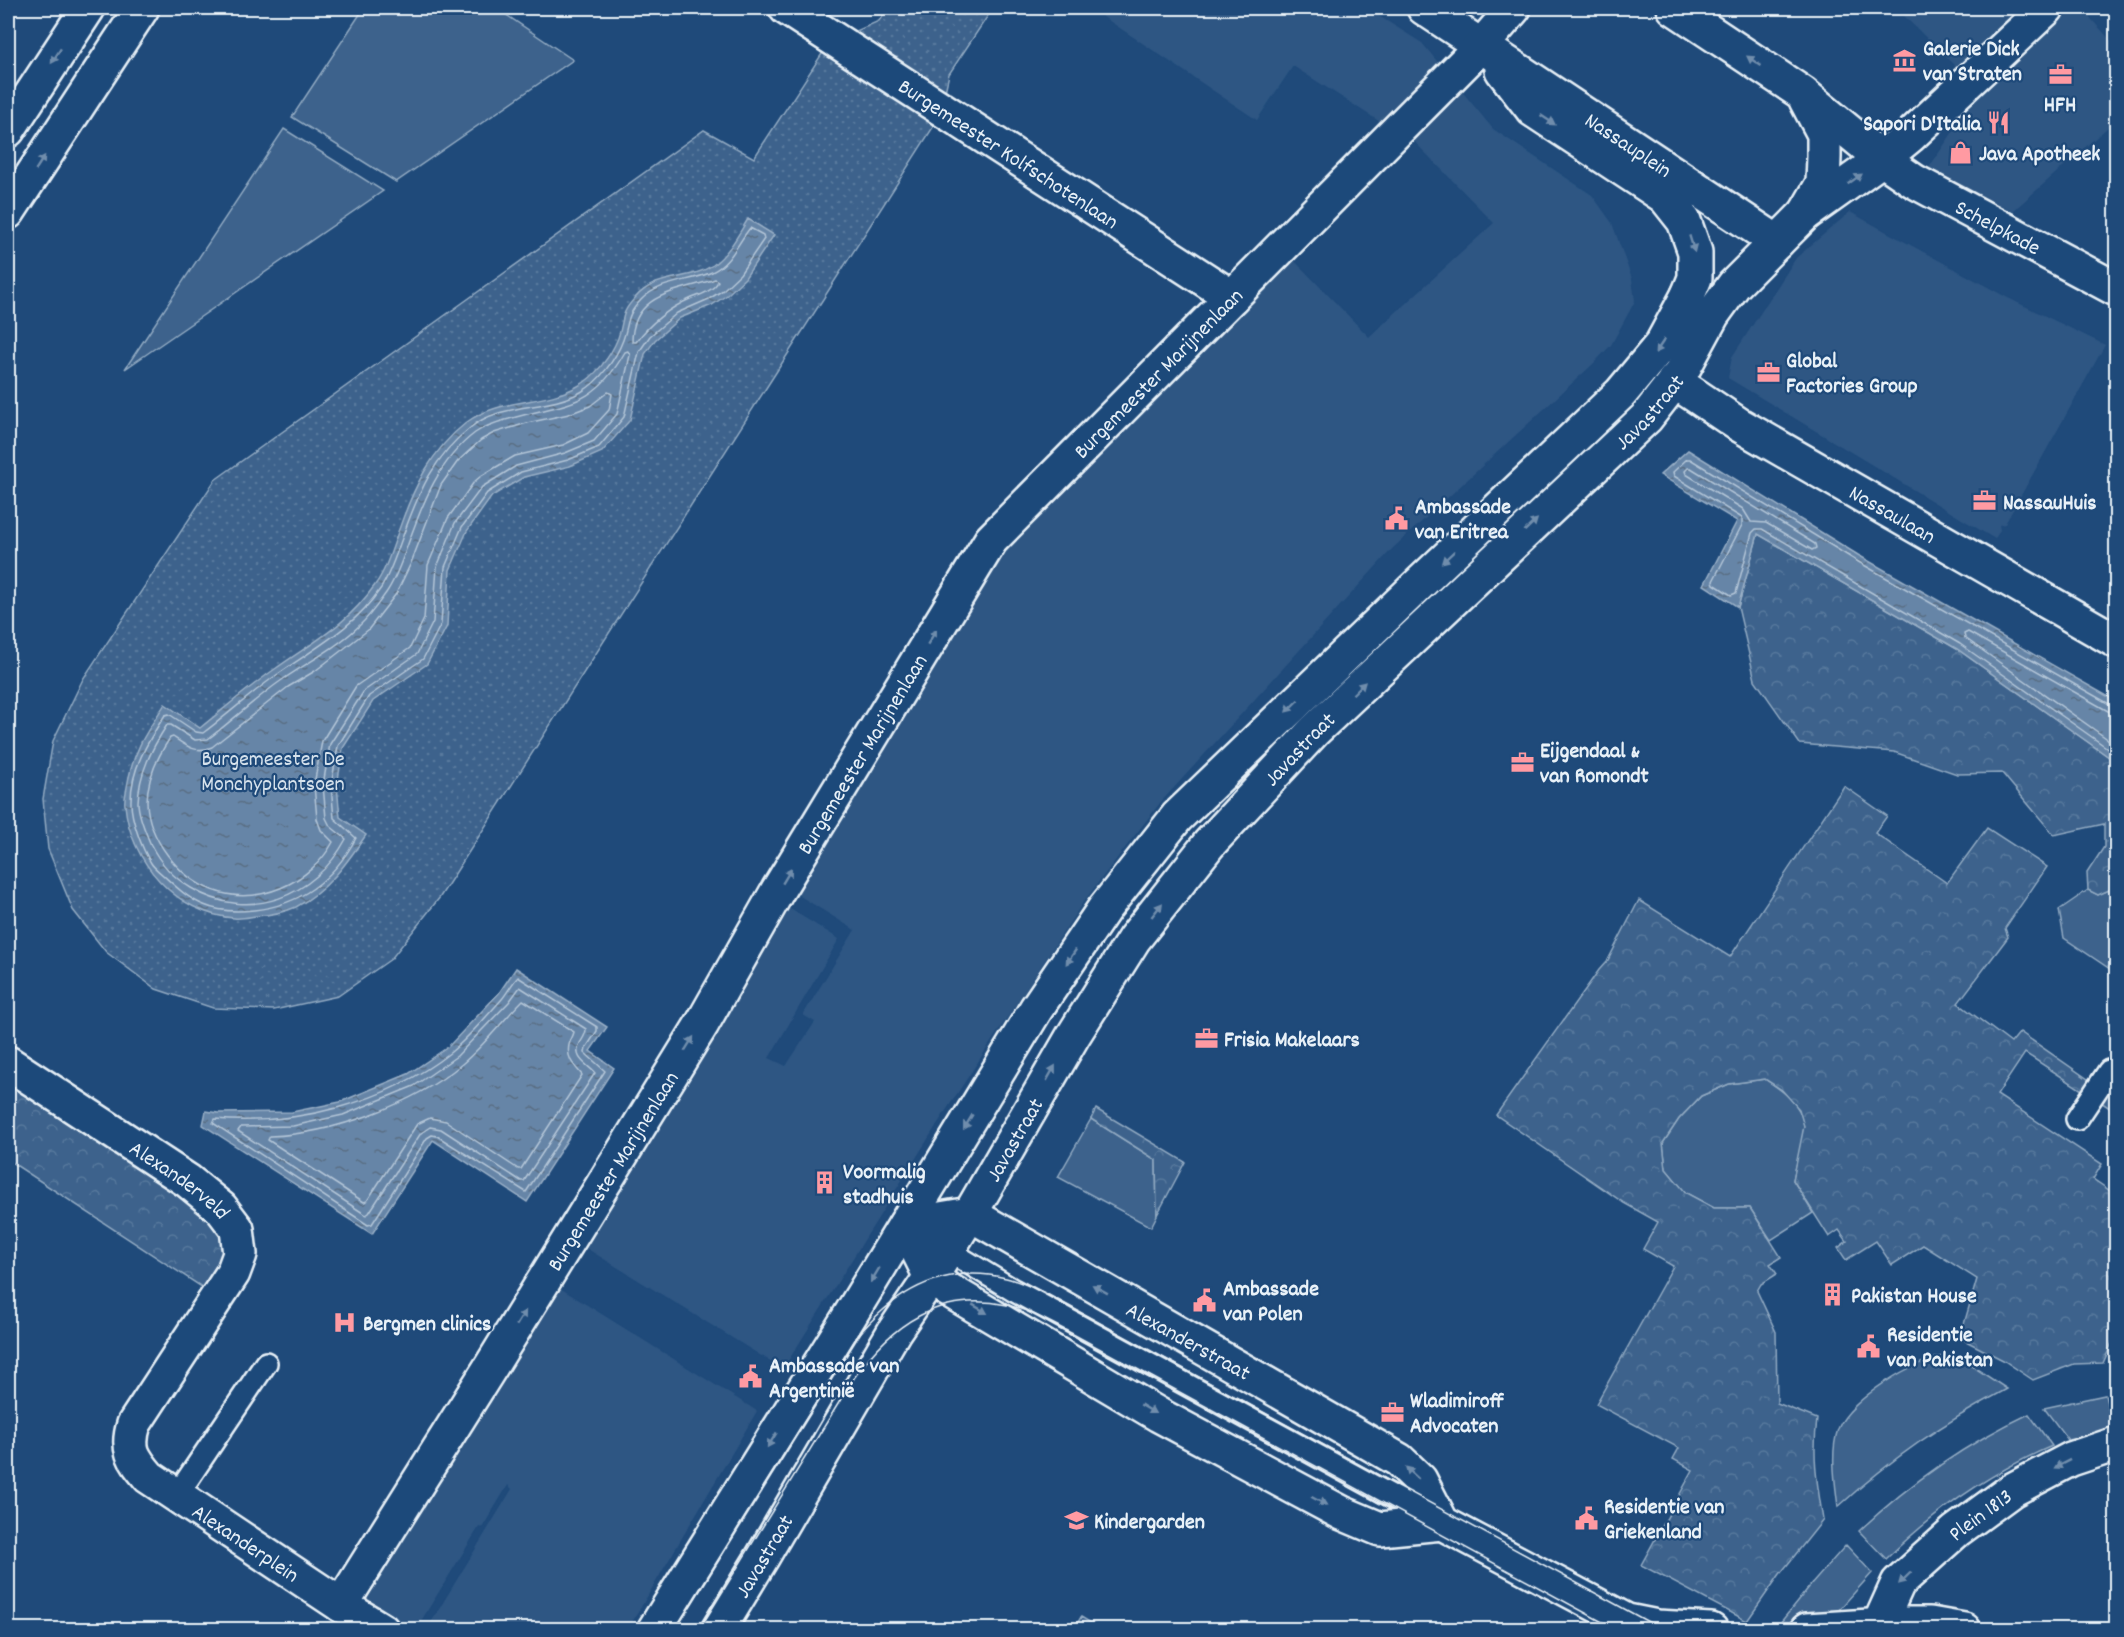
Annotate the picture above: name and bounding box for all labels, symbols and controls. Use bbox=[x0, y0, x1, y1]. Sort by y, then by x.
place label: Galerie Dick van Straten bbox=[1923, 35, 2022, 91]
museum icon: Galerie Dick van Straten bbox=[1892, 47, 1918, 73]
one-way arrow bbox=[50, 48, 61, 65]
one-way arrow bbox=[1746, 55, 1762, 66]
office icon: HFH bbox=[2047, 61, 2073, 87]
street label: Burgemeester Kolfschotenlaan bbox=[891, 73, 1124, 239]
place label: HFH bbox=[2044, 91, 2076, 122]
street label: Nassauplein bbox=[1577, 107, 1677, 187]
restaurant icon: Sapori D'Italia bbox=[1986, 109, 2012, 135]
place label: Sapori D'Italia bbox=[1863, 110, 1982, 141]
one-way arrow bbox=[1540, 114, 1556, 126]
shop icon: Java Apotheek bbox=[1948, 139, 1974, 165]
place label: Java Apotheek bbox=[1979, 140, 2100, 171]
one-way arrow bbox=[34, 155, 45, 171]
one-way arrow bbox=[1846, 173, 1862, 185]
street label: Schelpkade bbox=[1948, 194, 2045, 265]
one-way arrow bbox=[1688, 235, 1697, 253]
street label: Burgemeester Marijnenlaan bbox=[1068, 282, 1252, 467]
one-way arrow bbox=[1654, 337, 1666, 353]
place label: Global Factories Group bbox=[1786, 347, 1918, 403]
office icon: Global Factories Group bbox=[1755, 359, 1781, 385]
street label: Javastraat bbox=[1609, 369, 1693, 459]
street label: Nassaulaan bbox=[1842, 479, 1941, 553]
office icon: NassauHuis bbox=[1972, 488, 1998, 514]
place label: NassauHuis bbox=[2003, 489, 2097, 520]
place label: Ambassade van Eritrea bbox=[1415, 493, 1511, 549]
public building icon: Ambassade van Eritrea bbox=[1384, 505, 1410, 531]
one-way arrow bbox=[1524, 519, 1538, 533]
one-way arrow bbox=[1440, 550, 1455, 564]
one-way arrow bbox=[926, 629, 937, 645]
street label: Burgemeester Marijnenlaan bbox=[791, 649, 937, 861]
one-way arrow bbox=[1351, 682, 1366, 695]
one-way arrow bbox=[1285, 699, 1299, 713]
street label: Javastraat bbox=[1258, 706, 1344, 795]
place label: Eijgendaal & van Romondt bbox=[1540, 737, 1650, 793]
park label: Burgemeester De Monchyplantsoen bbox=[201, 745, 345, 801]
office icon: Eijgendaal & van Romondt bbox=[1509, 749, 1535, 775]
one-way arrow bbox=[781, 868, 792, 884]
one-way arrow bbox=[1151, 902, 1163, 917]
one-way arrow bbox=[1066, 949, 1077, 965]
office icon: Frisia Makelaars bbox=[1193, 1025, 1219, 1051]
place label: Frisia Makelaars bbox=[1224, 1026, 1360, 1057]
one-way arrow bbox=[684, 1036, 695, 1052]
one-way arrow bbox=[1046, 1065, 1057, 1081]
street label: Burgemeester Marijnenlaan bbox=[541, 1066, 688, 1278]
street label: Javastraat bbox=[980, 1093, 1053, 1189]
one-way arrow bbox=[962, 1114, 973, 1130]
street label: Alexanderveld bbox=[122, 1135, 236, 1227]
place label: Voormalig stadhuis bbox=[843, 1158, 926, 1214]
building icon: Voormalig stadhuis bbox=[812, 1170, 838, 1196]
one-way arrow bbox=[869, 1267, 880, 1283]
place label: Ambassade van Polen bbox=[1223, 1275, 1319, 1331]
building icon: Pakistan House bbox=[1820, 1281, 1846, 1307]
place label: Pakistan House bbox=[1851, 1282, 1977, 1313]
one-way arrow bbox=[1092, 1284, 1108, 1295]
public building icon: Ambassade van Polen bbox=[1192, 1287, 1218, 1313]
street label: Alexanderstraat bbox=[1119, 1296, 1255, 1390]
one-way arrow bbox=[972, 1304, 989, 1314]
hospital icon: Bergmen clinics bbox=[332, 1309, 358, 1335]
place label: Bergmen clinics bbox=[363, 1310, 491, 1341]
one-way arrow bbox=[516, 1310, 527, 1326]
place label: Residentie van Pakistan bbox=[1887, 1321, 1993, 1377]
public building icon: Residentie van Pakistan bbox=[1856, 1333, 1882, 1359]
place label: Ambassade van Argentinië bbox=[769, 1352, 900, 1408]
public building icon: Ambassade van Argentinië bbox=[738, 1364, 764, 1390]
place label: Wladimiroff Advocaten bbox=[1410, 1387, 1505, 1443]
office icon: Wladimiroff Advocaten bbox=[1379, 1399, 1405, 1425]
one-way arrow bbox=[1140, 1403, 1156, 1414]
one-way arrow bbox=[766, 1432, 777, 1448]
one-way arrow bbox=[2053, 1459, 2070, 1469]
one-way arrow bbox=[1405, 1466, 1420, 1480]
street label: Plein 1813 bbox=[1943, 1483, 2020, 1550]
place label: Residentie van Griekenland bbox=[1604, 1493, 1724, 1549]
one-way arrow bbox=[1311, 1496, 1328, 1506]
street label: Alexanderplein bbox=[185, 1498, 304, 1592]
public building icon: Residentie van Griekenland bbox=[1573, 1505, 1599, 1531]
school or university icon: Kindergarden bbox=[1063, 1507, 1089, 1533]
place label: Kindergarden bbox=[1094, 1508, 1205, 1539]
street label: Javastraat bbox=[729, 1510, 803, 1605]
one-way arrow bbox=[1897, 1571, 1912, 1585]

